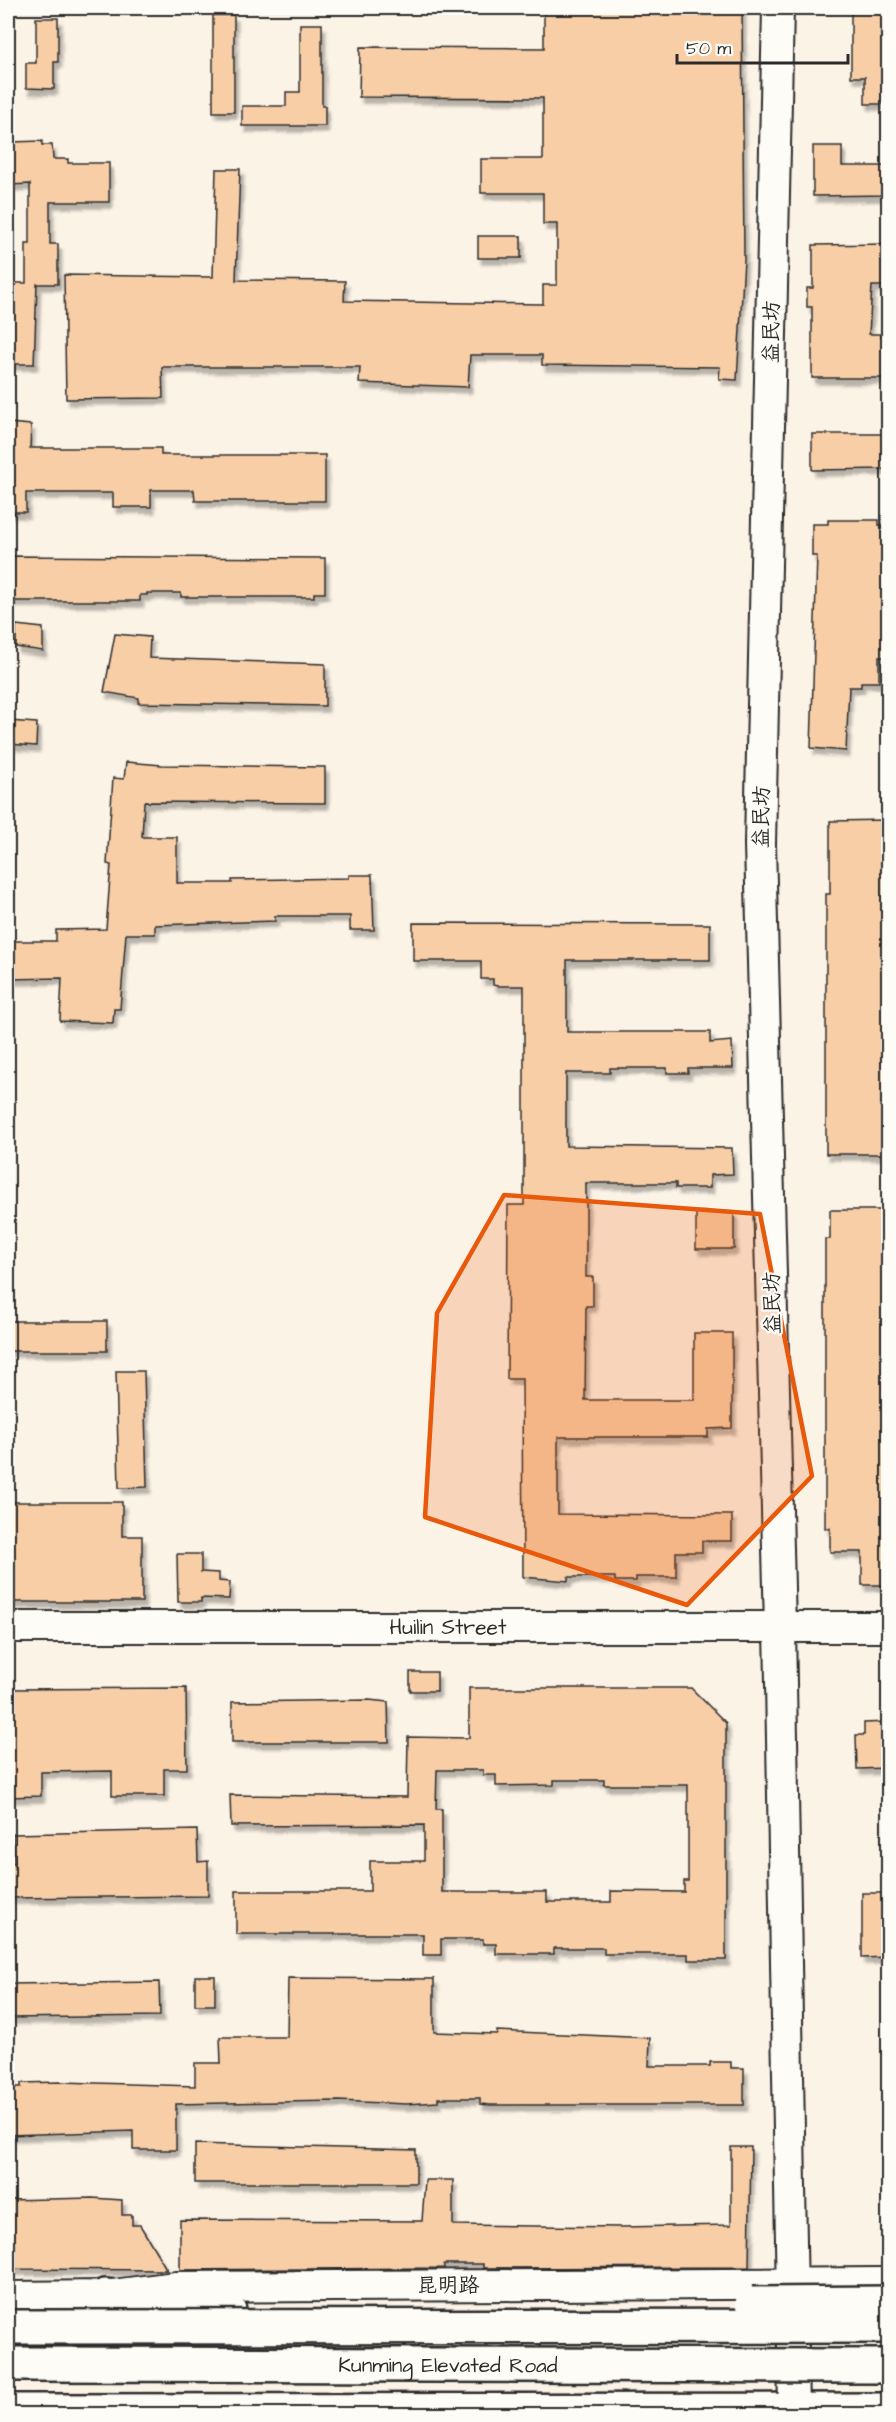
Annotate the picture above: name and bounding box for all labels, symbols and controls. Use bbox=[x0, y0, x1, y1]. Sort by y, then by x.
scale bar bbox=[677, 27, 848, 65]
text: 50 m bbox=[686, 36, 731, 61]
street label: 益民坊 bbox=[756, 300, 787, 364]
street label: 益民坊 bbox=[746, 785, 777, 849]
street label: 益民坊 bbox=[757, 1271, 788, 1335]
street label: Huilin Street bbox=[390, 1613, 507, 1642]
street label: 昆明路 bbox=[417, 2271, 480, 2300]
street label: Kunming Elevated Road bbox=[338, 2351, 558, 2382]

